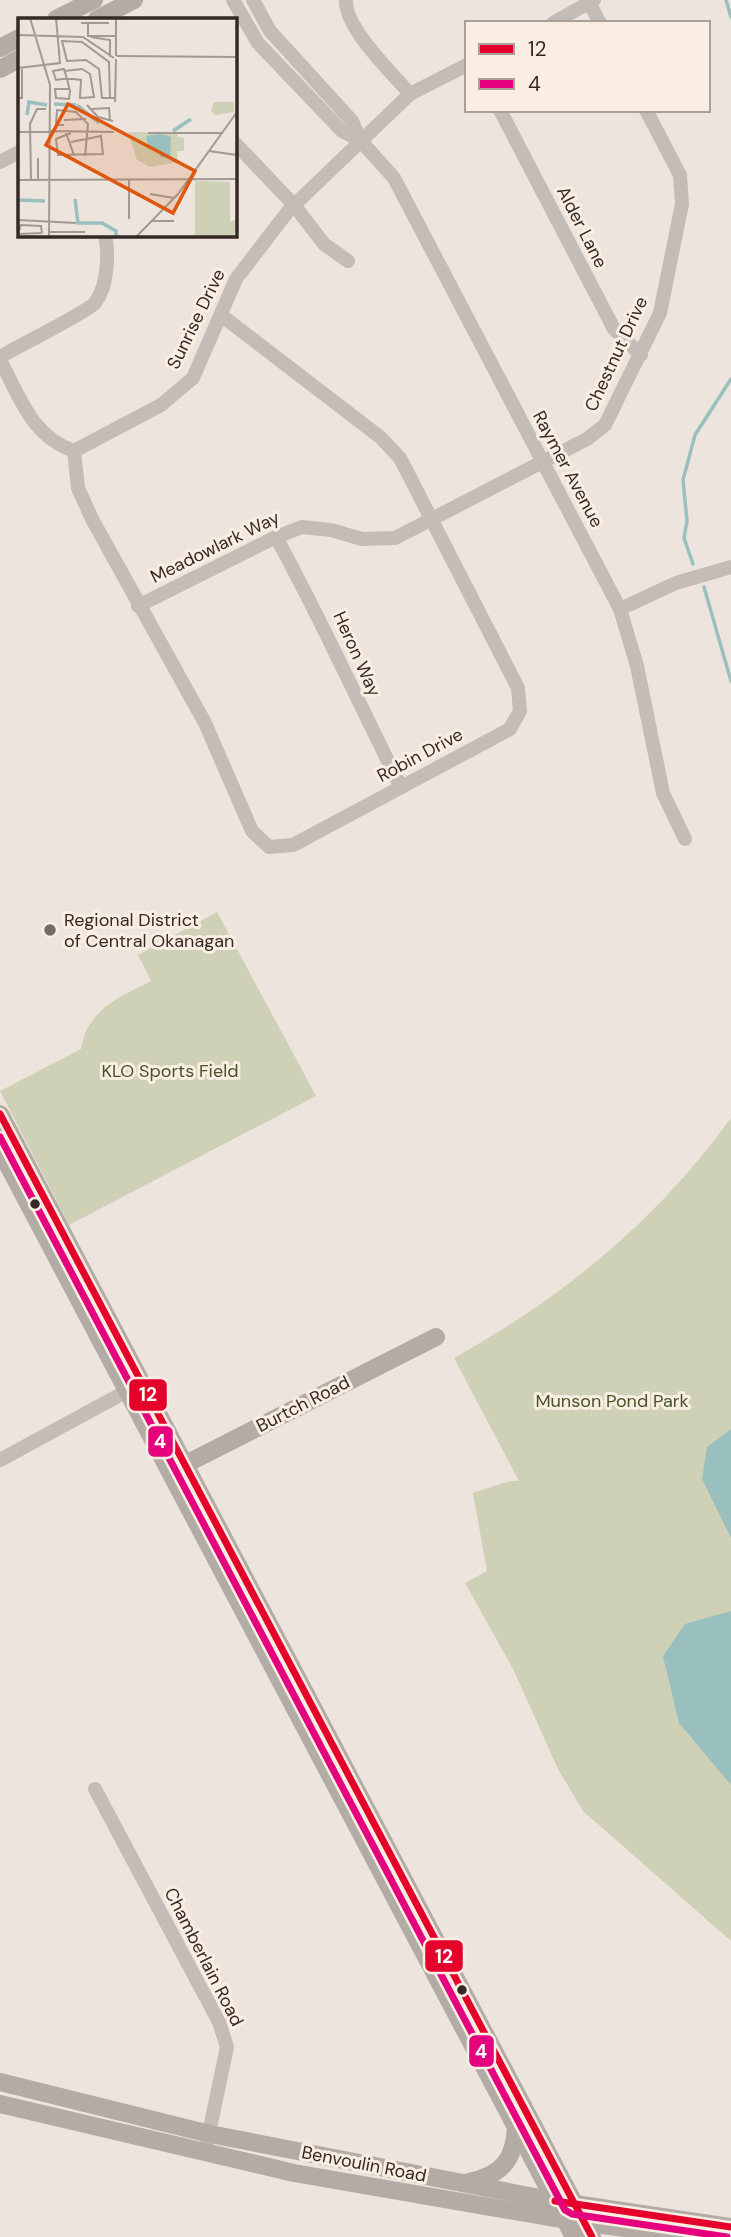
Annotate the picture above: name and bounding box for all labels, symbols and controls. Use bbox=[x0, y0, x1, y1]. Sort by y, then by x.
inset map bbox=[18, 18, 236, 236]
legend bbox=[465, 21, 710, 112]
text: 12 bbox=[528, 35, 547, 63]
text: 4 bbox=[528, 70, 541, 98]
street label: Alder Lane bbox=[551, 182, 613, 272]
street label: Sunrise Drive bbox=[161, 265, 231, 373]
street label: Chestnut Drive bbox=[579, 293, 653, 415]
street label: Raymer Avenue bbox=[527, 406, 609, 532]
street label: Meadowlark Way bbox=[146, 505, 284, 589]
street label: Heron Way bbox=[328, 608, 386, 700]
street label: Robin Drive bbox=[373, 722, 467, 788]
place label: Regional District of Central Okanagan bbox=[64, 908, 234, 953]
marker: Regional District of Central Okanagan bbox=[42, 922, 58, 938]
park label: KLO Sports Field bbox=[102, 1059, 238, 1083]
unlabelled marker bbox=[28, 1197, 42, 1211]
street label: Burtch Road bbox=[252, 1370, 354, 1438]
line badge: 12 bbox=[128, 1378, 168, 1412]
text: 12 bbox=[139, 1382, 157, 1407]
park label: Munson Pond Park bbox=[535, 1389, 689, 1413]
line badge: 4 bbox=[147, 1425, 174, 1458]
text: 4 bbox=[154, 1429, 166, 1454]
street label: Chamberlain Road bbox=[159, 1884, 249, 2030]
line badge: 12 bbox=[424, 1939, 464, 1973]
text: 12 bbox=[435, 1944, 453, 1969]
unlabelled marker bbox=[455, 1983, 469, 1997]
line badge: 4 bbox=[468, 2034, 495, 2068]
text: 4 bbox=[475, 2039, 487, 2064]
street label: Benvoulin Road bbox=[300, 2140, 428, 2188]

